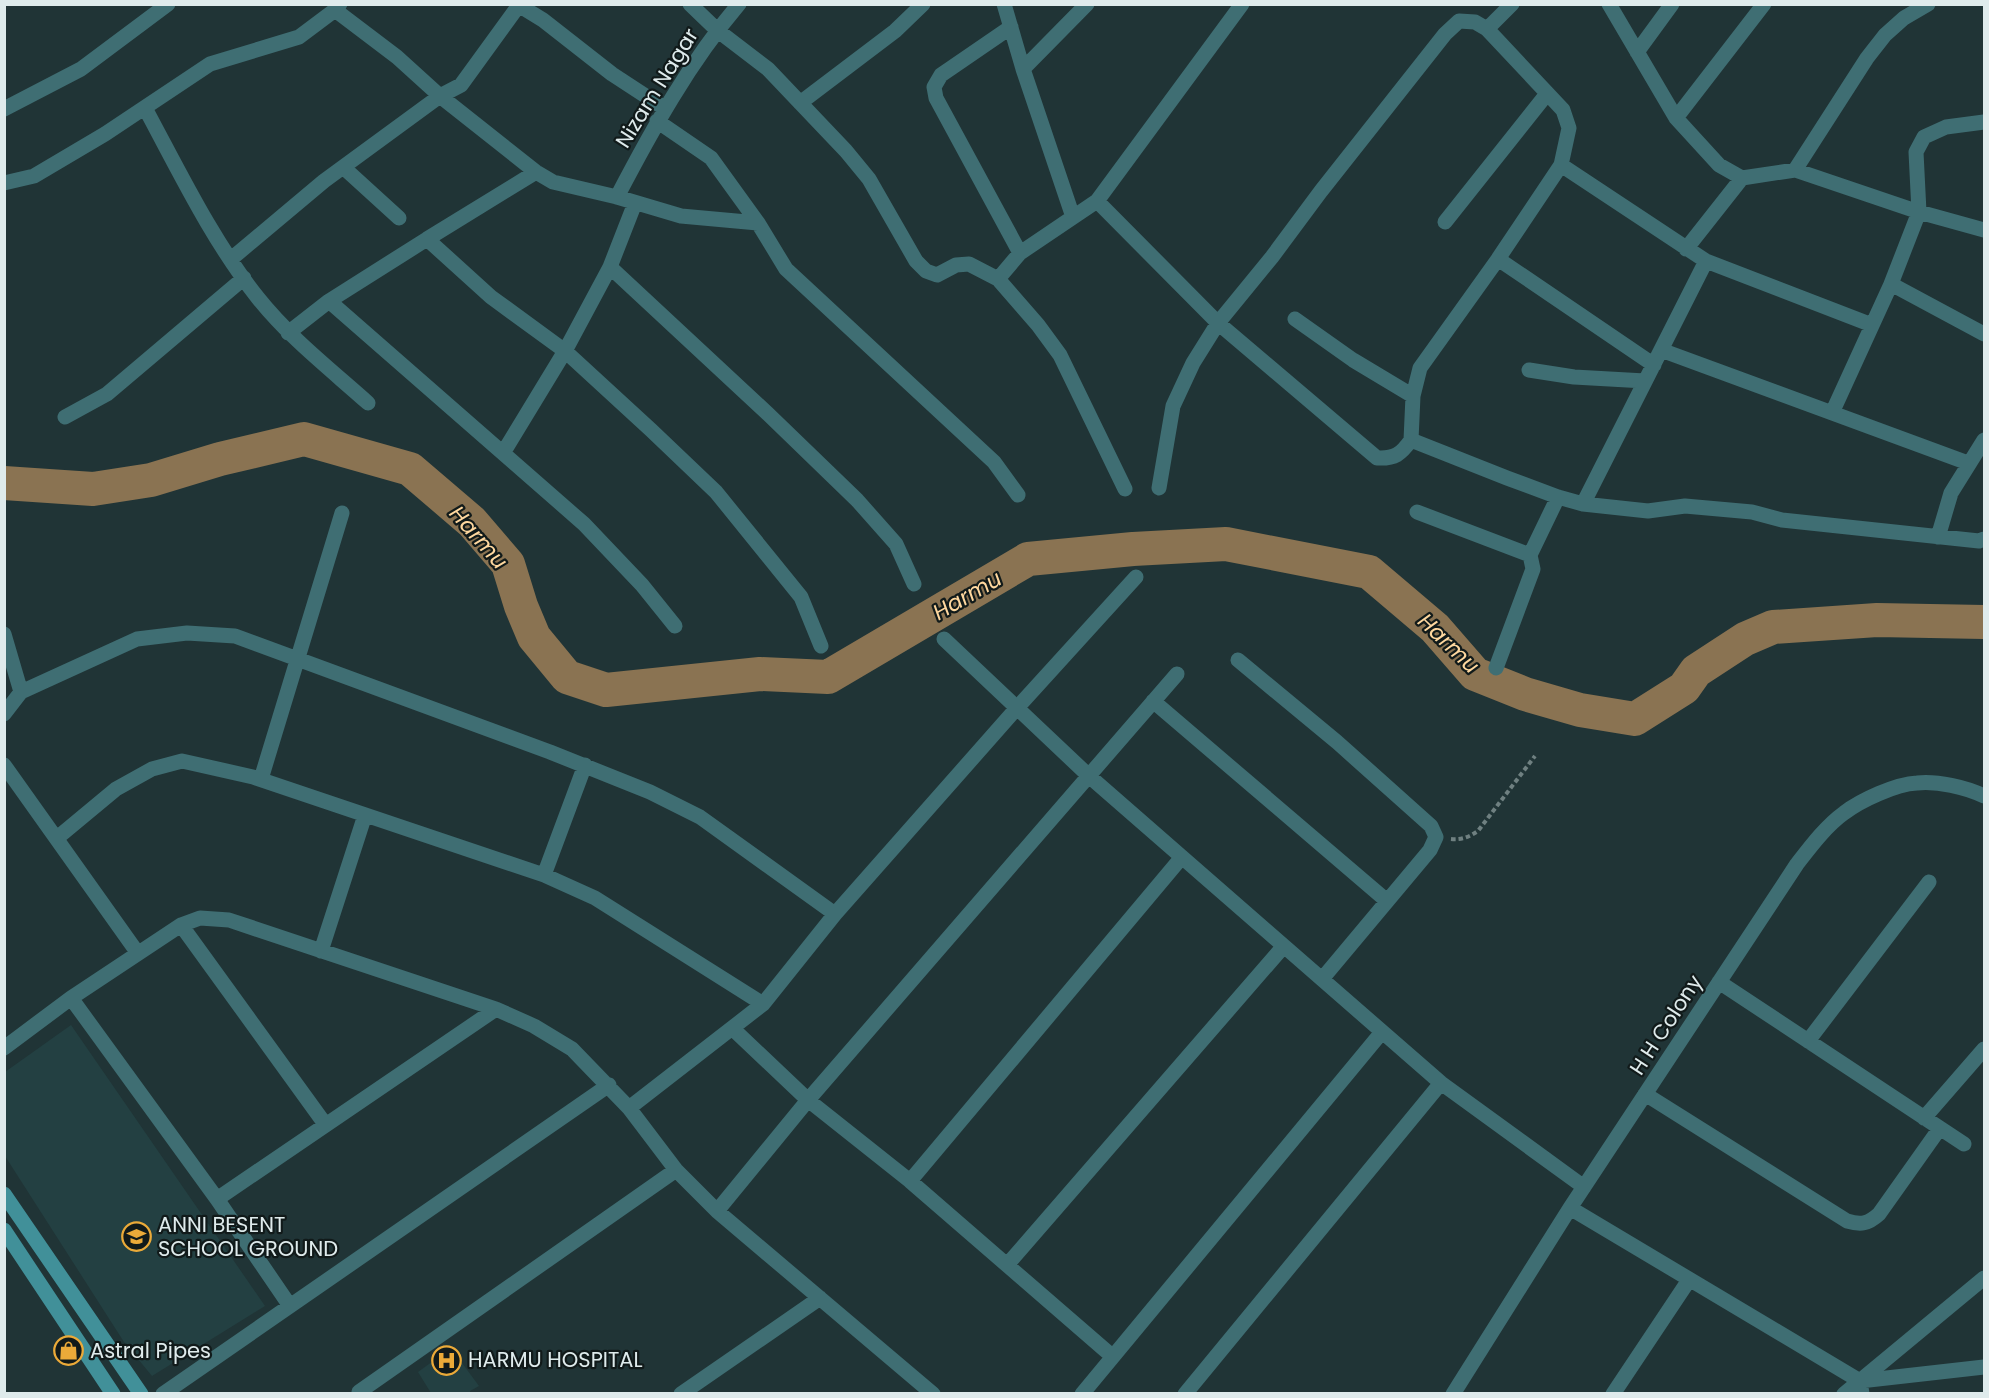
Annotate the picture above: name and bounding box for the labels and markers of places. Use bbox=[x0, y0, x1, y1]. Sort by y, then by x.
place label: ANNI BESENT SCHOOL GROUND bbox=[158, 1210, 338, 1263]
school or university icon: ANNI BESENT SCHOOL GROUND bbox=[121, 1221, 153, 1253]
shop icon: Astral Pipes bbox=[53, 1335, 85, 1367]
place label: Astral Pipes bbox=[90, 1336, 211, 1365]
hospital icon: HARMU HOSPITAL bbox=[431, 1344, 463, 1376]
place label: HARMU HOSPITAL bbox=[468, 1345, 643, 1374]

